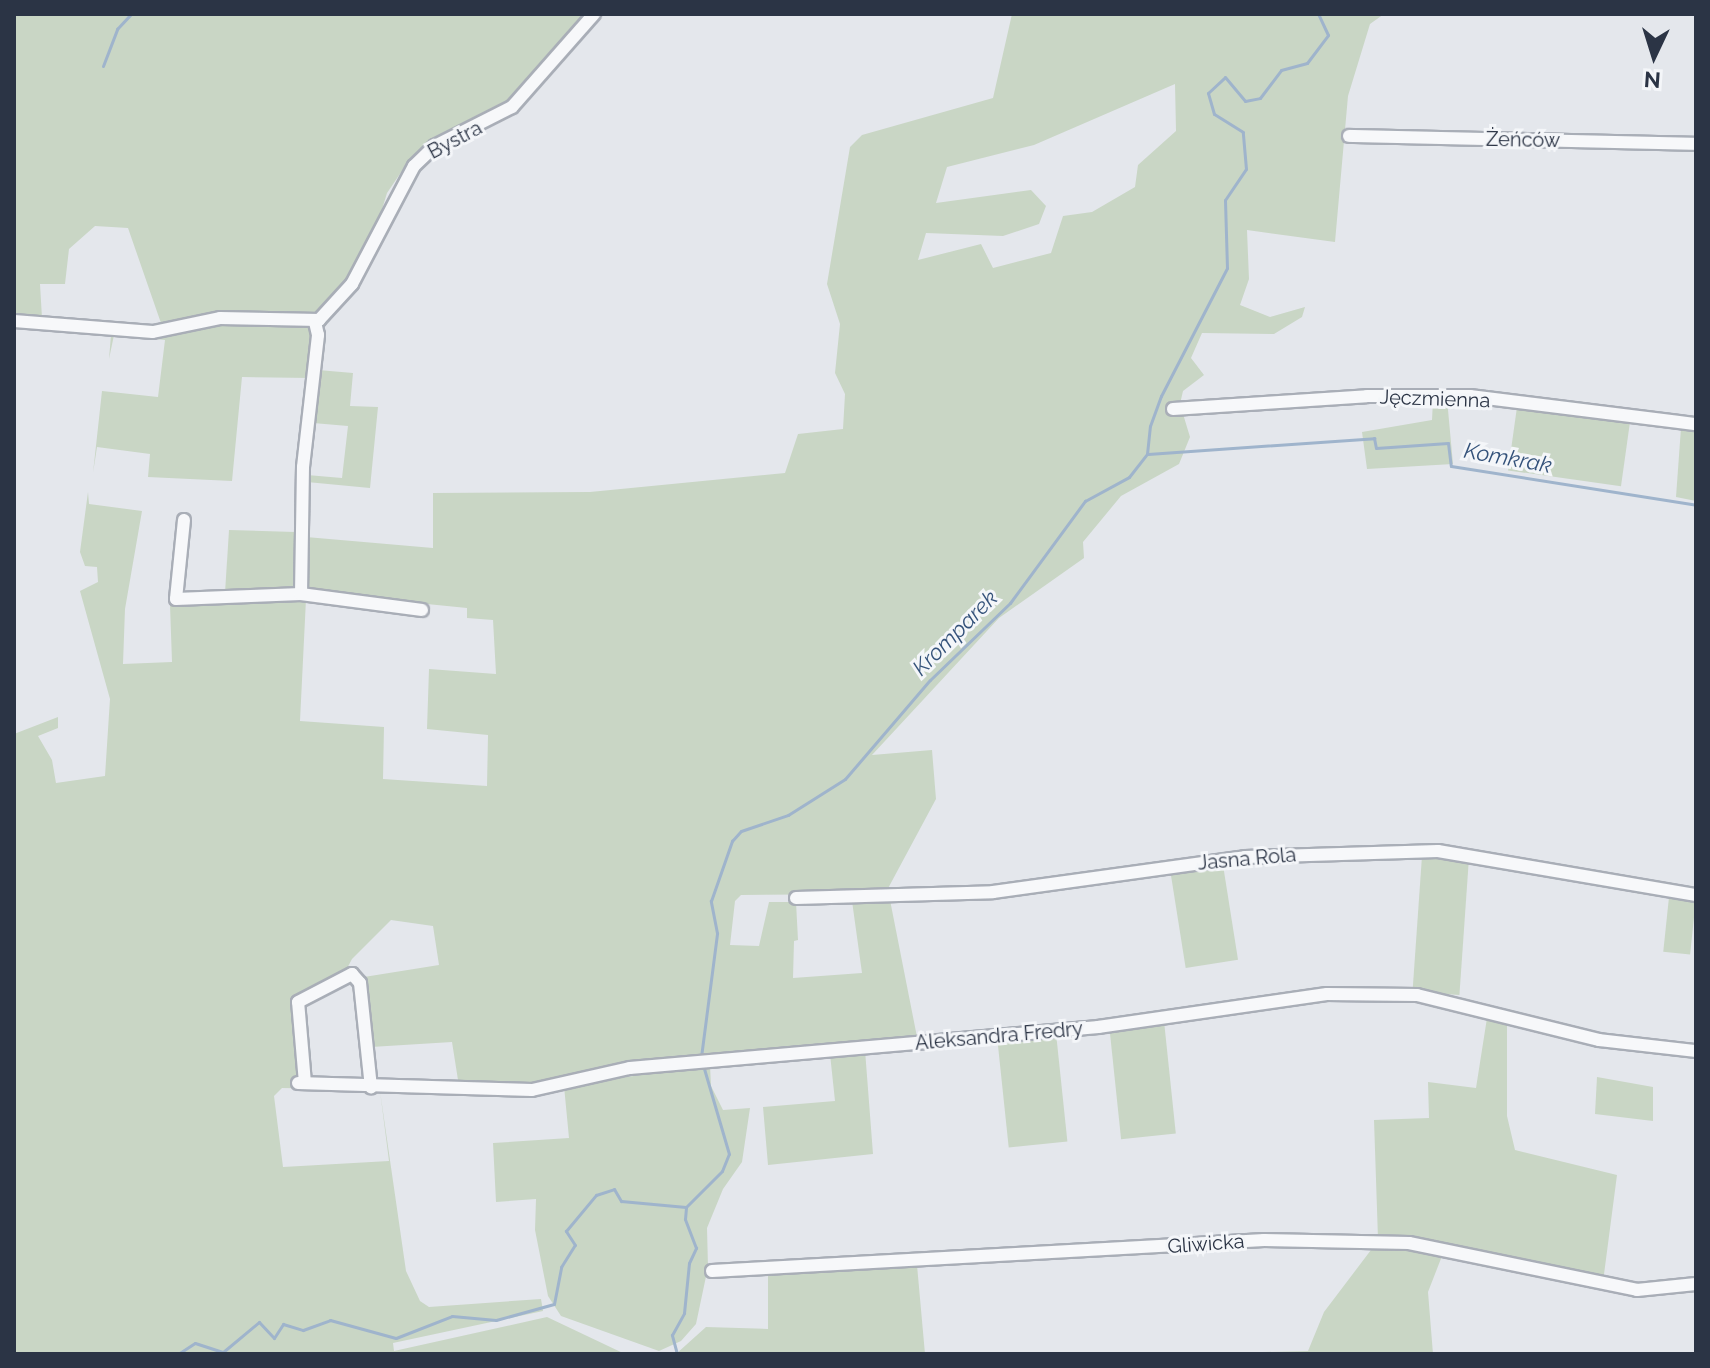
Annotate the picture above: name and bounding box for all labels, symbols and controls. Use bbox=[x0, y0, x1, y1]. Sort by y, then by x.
north arrow bbox=[1614, 16, 1694, 96]
text: N bbox=[1643, 66, 1662, 93]
street label: Bystra bbox=[424, 116, 486, 164]
street label: Żeńców bbox=[1486, 127, 1560, 153]
street label: Jęczmienna bbox=[1379, 385, 1491, 413]
water label: Komkrak bbox=[1462, 437, 1554, 479]
water label: Kromparek bbox=[907, 585, 1003, 681]
street label: Jasna Rola bbox=[1197, 843, 1297, 875]
street label: Aleksandra Fredry bbox=[914, 1017, 1084, 1055]
street label: Gliwicka bbox=[1167, 1229, 1245, 1259]

